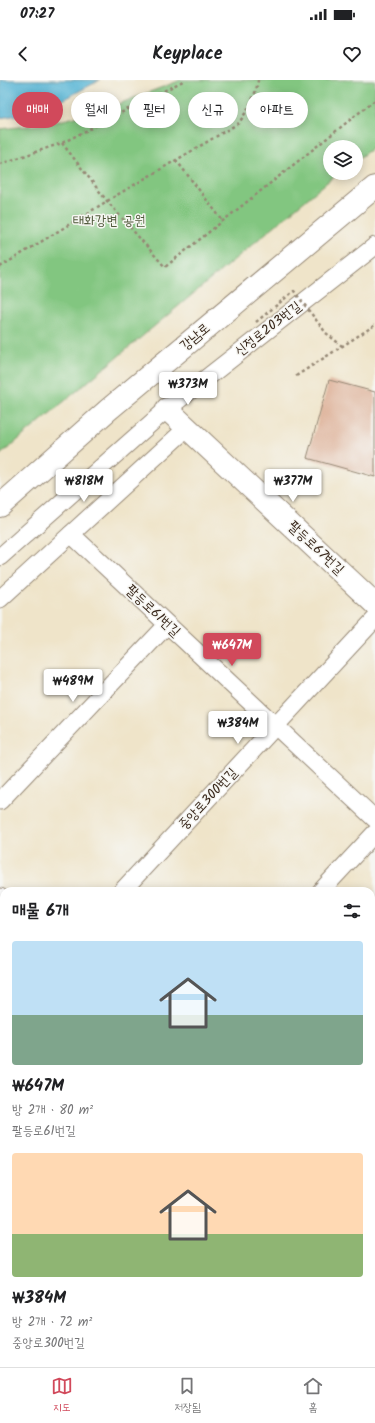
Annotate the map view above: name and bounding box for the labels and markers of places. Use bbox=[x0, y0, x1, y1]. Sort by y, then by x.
pin: ₩373M bbox=[160, 372, 216, 406]
pin: ₩818M bbox=[56, 469, 112, 503]
pin: ₩377M bbox=[265, 469, 321, 503]
pin: ₩647M bbox=[204, 633, 260, 667]
pin: ₩489M bbox=[45, 669, 101, 703]
pin: ₩384M bbox=[210, 711, 266, 745]

